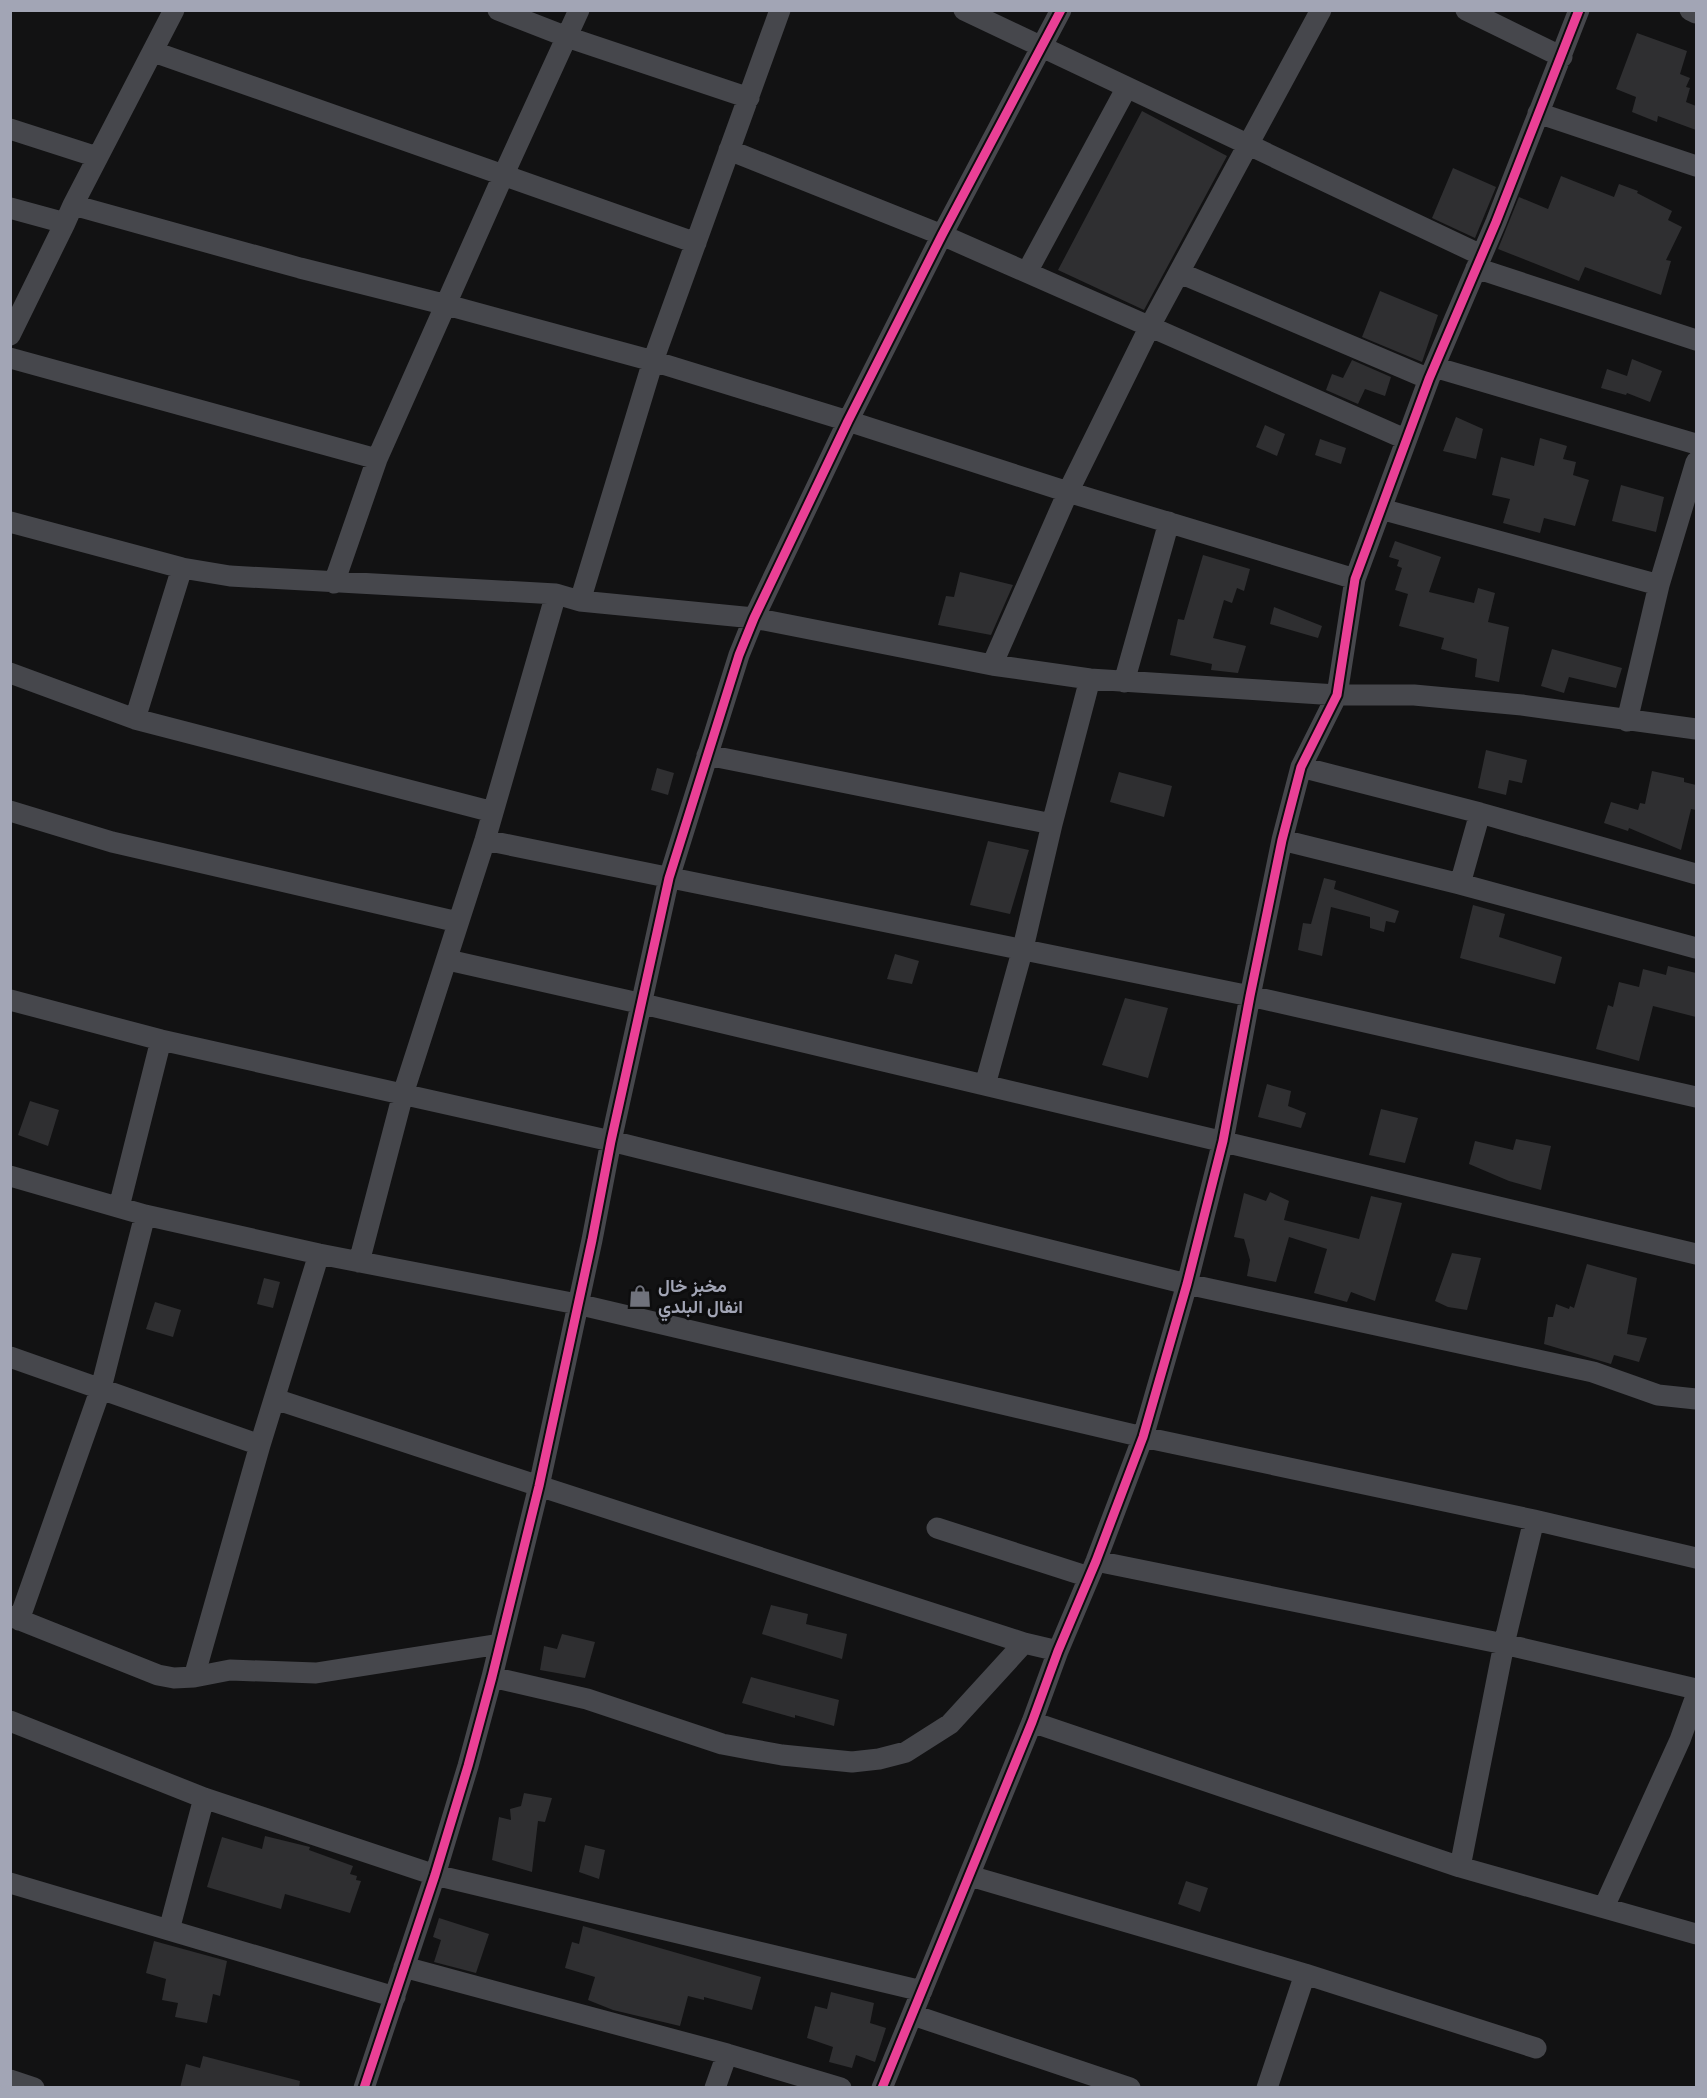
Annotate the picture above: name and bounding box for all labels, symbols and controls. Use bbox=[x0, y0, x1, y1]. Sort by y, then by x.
place label: مخبز خال انفال البلدي bbox=[658, 1275, 743, 1322]
shop icon: مخبز خال انفال البلدي bbox=[627, 1283, 653, 1309]

